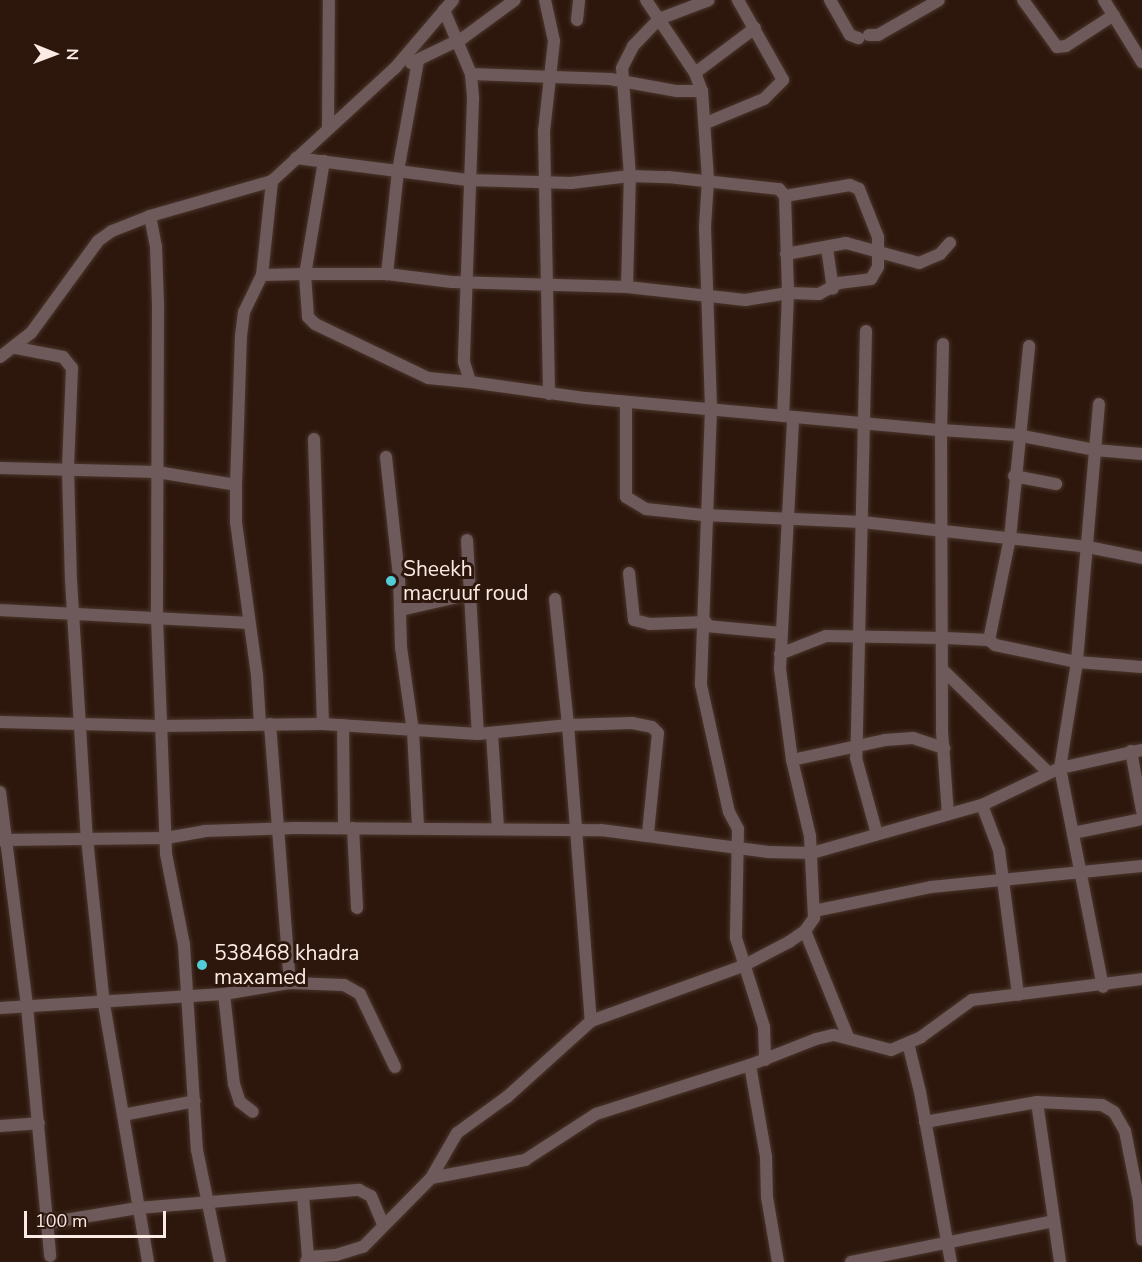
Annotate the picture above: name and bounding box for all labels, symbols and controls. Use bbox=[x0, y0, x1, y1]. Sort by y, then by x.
north arrow bbox=[24, 24, 84, 84]
text: N bbox=[61, 48, 83, 60]
place label: Sheekh macruuf roud bbox=[403, 556, 528, 606]
marker: Sheekh macruuf roud bbox=[384, 574, 398, 588]
place label: 538468 khadra maxamed bbox=[214, 940, 359, 990]
marker: 538468 khadra maxamed bbox=[195, 958, 209, 972]
scale bar bbox=[27, 1199, 170, 1237]
text: 100 m bbox=[35, 1209, 87, 1233]

